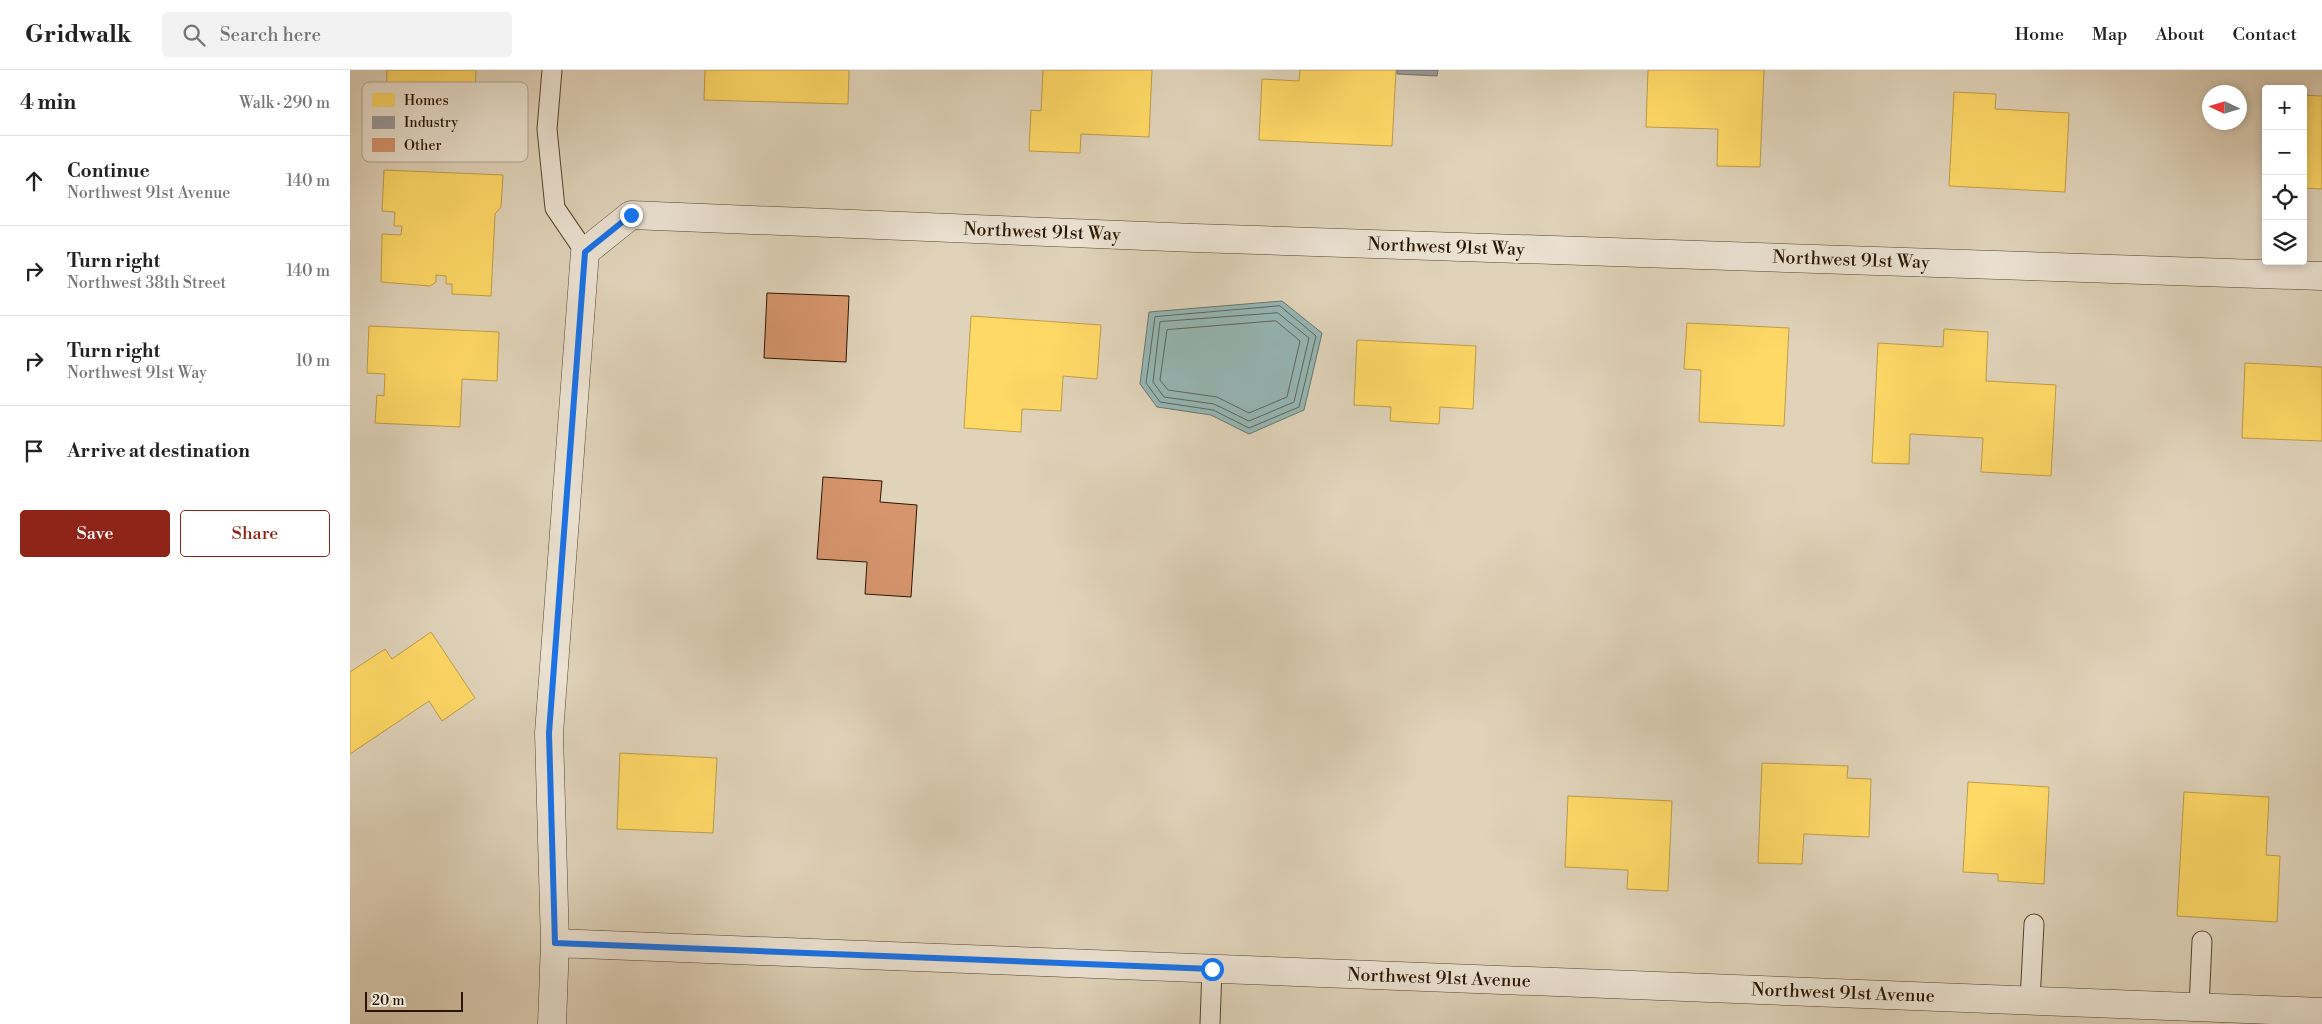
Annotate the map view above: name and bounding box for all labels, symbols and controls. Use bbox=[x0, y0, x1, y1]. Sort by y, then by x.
search box bbox=[162, 12, 512, 57]
text: Gridwalk bbox=[25, 20, 132, 50]
icon: search bbox=[180, 21, 208, 49]
text: Search here bbox=[220, 23, 321, 47]
text: Home bbox=[2015, 23, 2064, 46]
text: Map bbox=[2092, 23, 2128, 46]
text: About bbox=[2156, 23, 2205, 46]
text: Contact bbox=[2233, 23, 2297, 46]
legend bbox=[362, 82, 528, 162]
north arrow bbox=[2202, 85, 2247, 130]
map controls bbox=[2262, 85, 2307, 265]
button: + bbox=[2262, 85, 2307, 130]
text: 4 min bbox=[20, 90, 76, 116]
text: Homes bbox=[404, 92, 449, 110]
text: Walk · 290 m bbox=[239, 93, 330, 113]
text: Industry bbox=[404, 114, 458, 132]
button: − bbox=[2262, 130, 2307, 175]
text: Other bbox=[404, 137, 442, 155]
text: Continue bbox=[67, 159, 150, 183]
icon: ahead bbox=[20, 167, 48, 195]
text: 140 m bbox=[286, 171, 330, 191]
button: locate bbox=[2262, 175, 2307, 220]
text: Northwest 91st Avenue bbox=[67, 183, 230, 203]
route end bbox=[620, 204, 643, 227]
street label: Northwest 91st Way bbox=[963, 218, 1121, 246]
button: layers bbox=[2262, 220, 2307, 265]
street label: Northwest 91st Way bbox=[1367, 233, 1525, 261]
street label: Northwest 91st Way bbox=[1772, 246, 1930, 274]
text: Turn right bbox=[67, 249, 160, 273]
icon: right bbox=[20, 257, 48, 285]
text: 140 m bbox=[286, 261, 330, 281]
text: Northwest 38th Street bbox=[67, 273, 226, 293]
text: Turn right bbox=[67, 339, 160, 363]
icon: right bbox=[20, 347, 48, 375]
text: 10 m bbox=[296, 351, 330, 371]
text: Northwest 91st Way bbox=[67, 363, 207, 383]
icon: arrive bbox=[20, 437, 48, 465]
text: Arrive at destination bbox=[67, 439, 250, 463]
button: Save bbox=[20, 510, 170, 557]
button: Share bbox=[180, 510, 330, 557]
route start bbox=[1201, 958, 1224, 981]
street label: Northwest 91st Avenue bbox=[1347, 963, 1531, 993]
street label: Northwest 91st Avenue bbox=[1751, 978, 1935, 1008]
scale bar bbox=[365, 989, 462, 1012]
text: 20 m bbox=[372, 992, 404, 1010]

